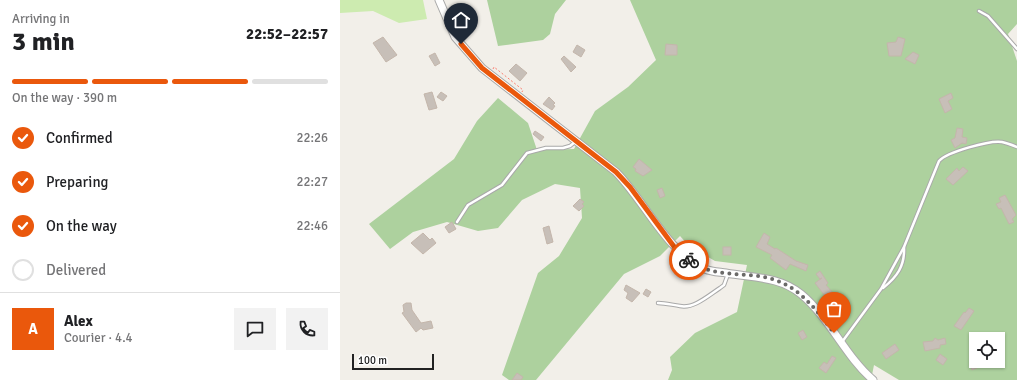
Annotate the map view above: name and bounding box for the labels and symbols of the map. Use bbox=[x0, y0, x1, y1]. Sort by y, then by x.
pin bbox=[444, 3, 478, 44]
courier bbox=[669, 240, 709, 280]
pin bbox=[817, 292, 851, 333]
scale bar bbox=[352, 352, 434, 371]

